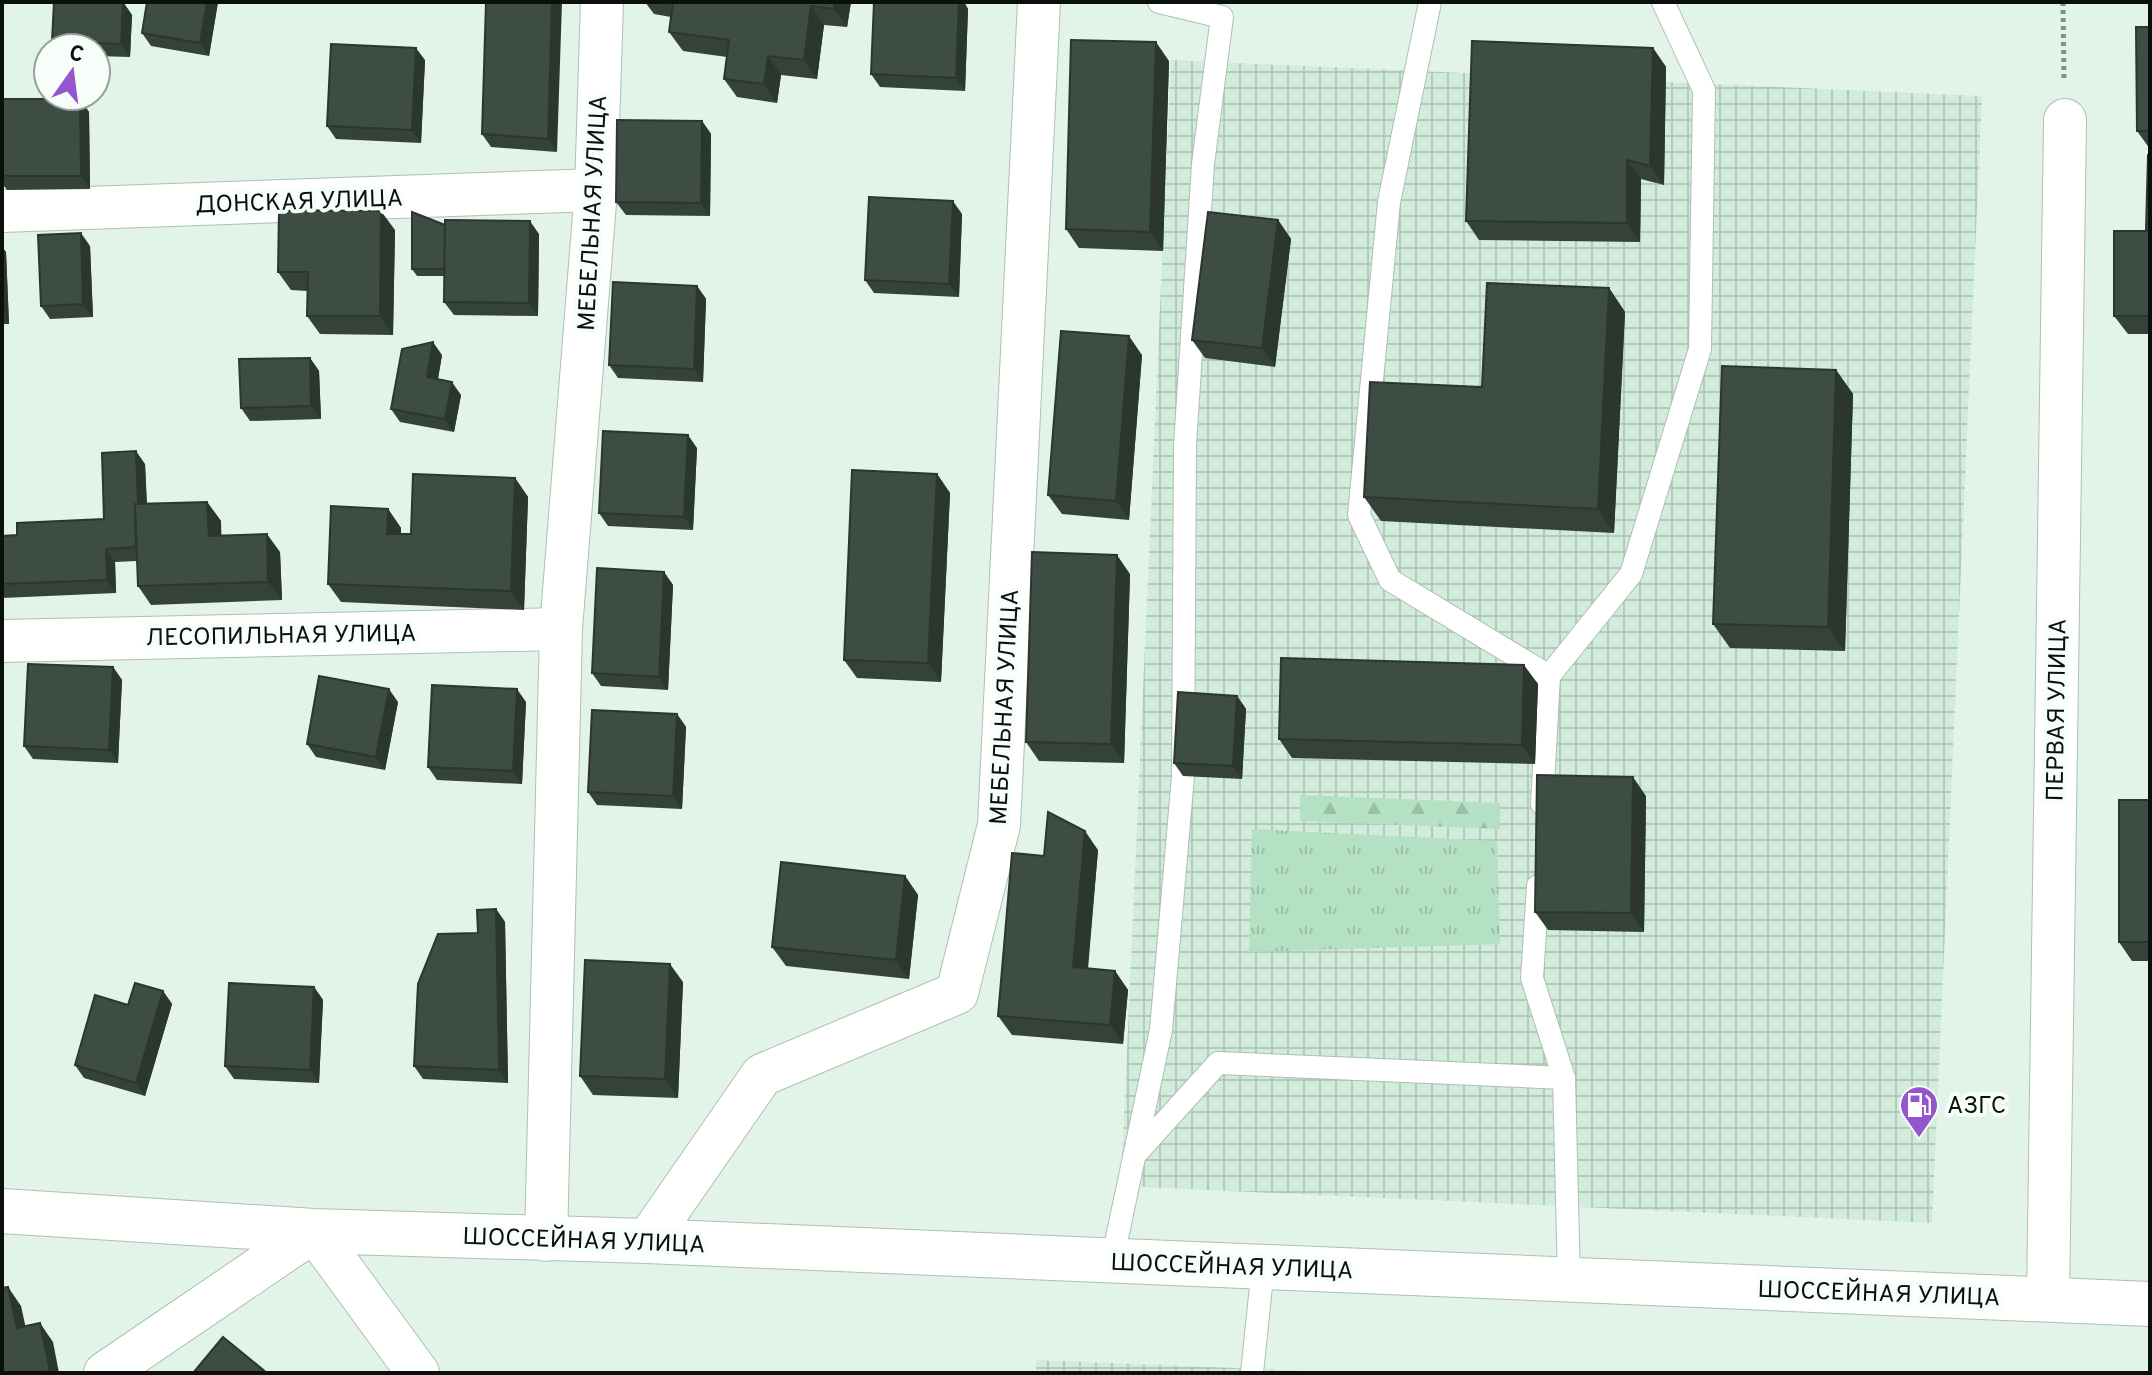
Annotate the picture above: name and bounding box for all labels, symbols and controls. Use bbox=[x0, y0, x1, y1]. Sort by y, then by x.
north arrow bbox=[32, 32, 112, 112]
text: С bbox=[66, 40, 86, 70]
street label: МЕБЕЛЬНАЯ УЛИЦА bbox=[573, 94, 615, 332]
street label: ДОНСКАЯ УЛИЦА bbox=[195, 184, 403, 222]
street label: МЕБЕЛЬНАЯ УЛИЦА bbox=[985, 588, 1027, 826]
street label: ПЕРВАЯ УЛИЦА bbox=[2041, 618, 2075, 802]
street label: ЛЕСОПИЛЬНАЯ УЛИЦА bbox=[145, 620, 417, 654]
fuel station icon: АЗГС bbox=[1898, 1084, 1940, 1139]
place label: АЗГС bbox=[1947, 1092, 2006, 1122]
street label: ШОССЕЙНАЯ УЛИЦА bbox=[462, 1221, 706, 1261]
street label: ШОССЕЙНАЯ УЛИЦА bbox=[1110, 1247, 1354, 1287]
street label: ШОССЕЙНАЯ УЛИЦА bbox=[1757, 1274, 2001, 1314]

